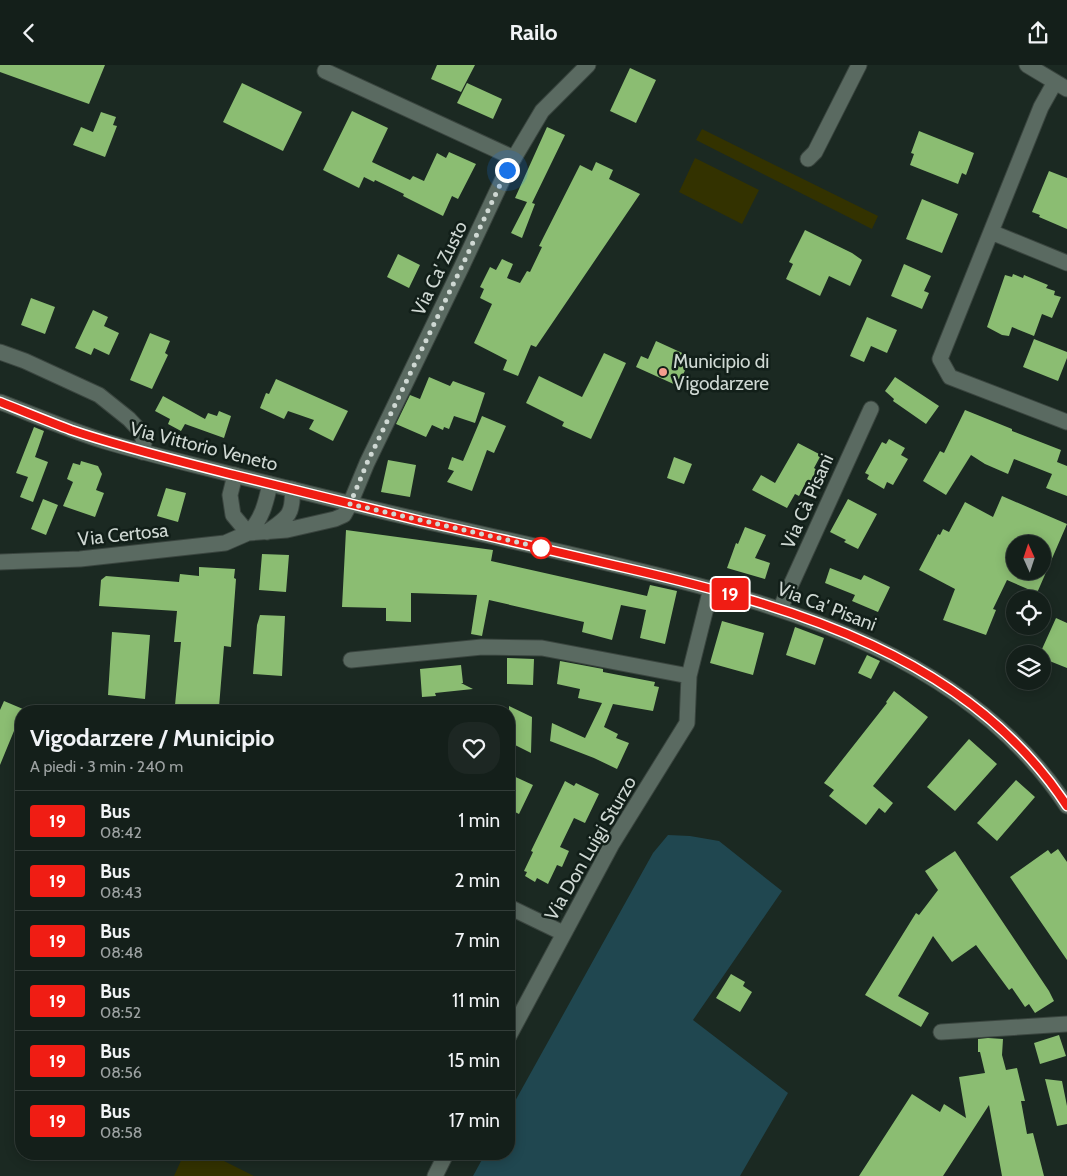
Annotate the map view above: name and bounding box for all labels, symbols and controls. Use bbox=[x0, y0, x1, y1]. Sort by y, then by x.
icon: back bbox=[15, 19, 43, 47]
text: Railo bbox=[509, 19, 558, 46]
icon: share bbox=[1024, 19, 1052, 47]
your location bbox=[495, 158, 520, 183]
street label: Via Ca' Zusto bbox=[407, 217, 472, 319]
place label: Municipio di Vigodarzere bbox=[673, 350, 769, 395]
marker: Municipio di Vigodarzere bbox=[657, 366, 669, 378]
street label: Via Vittorio Veneto bbox=[128, 417, 280, 476]
street label: Via Cà Pisani bbox=[776, 450, 839, 552]
street label: Via Certosa bbox=[77, 518, 169, 551]
north arrow bbox=[1006, 535, 1051, 580]
map controls bbox=[1006, 535, 1051, 690]
unlabelled marker bbox=[530, 537, 552, 559]
street label: Via Ca' Pisani bbox=[774, 577, 880, 636]
line badge: 19 bbox=[708, 578, 752, 610]
text: 19 bbox=[722, 583, 738, 605]
button: locate bbox=[1006, 590, 1051, 635]
button: layers bbox=[1006, 645, 1051, 690]
button: heart bbox=[448, 722, 500, 774]
text: Vigodarzere / Municipio bbox=[30, 723, 275, 752]
text: A piedi · 3 min · 240 m bbox=[30, 757, 183, 776]
street label: Via Don Luigi Sturzo bbox=[540, 772, 641, 924]
text: Bus bbox=[100, 800, 130, 823]
text: 1 min bbox=[458, 809, 500, 832]
text: 19 bbox=[49, 810, 66, 832]
text: 08:42 bbox=[100, 823, 142, 842]
text: Bus bbox=[100, 860, 130, 883]
text: 2 min bbox=[454, 869, 500, 892]
text: 19 bbox=[49, 870, 66, 892]
text: 08:43 bbox=[100, 883, 142, 902]
text: Bus bbox=[100, 920, 130, 943]
text: 7 min bbox=[455, 929, 500, 952]
text: 19 bbox=[49, 930, 66, 952]
text: 08:48 bbox=[100, 943, 143, 962]
text: Bus bbox=[100, 980, 130, 1003]
text: 11 min bbox=[452, 989, 500, 1012]
text: 19 bbox=[49, 990, 66, 1012]
text: 08:52 bbox=[100, 1003, 141, 1022]
text: Bus bbox=[100, 1040, 130, 1063]
text: 15 min bbox=[448, 1049, 500, 1072]
text: 19 bbox=[49, 1050, 66, 1072]
text: 08:56 bbox=[100, 1063, 142, 1082]
text: Bus bbox=[100, 1100, 130, 1123]
text: 17 min bbox=[449, 1109, 500, 1132]
text: 19 bbox=[49, 1110, 66, 1132]
text: 08:58 bbox=[100, 1123, 143, 1142]

